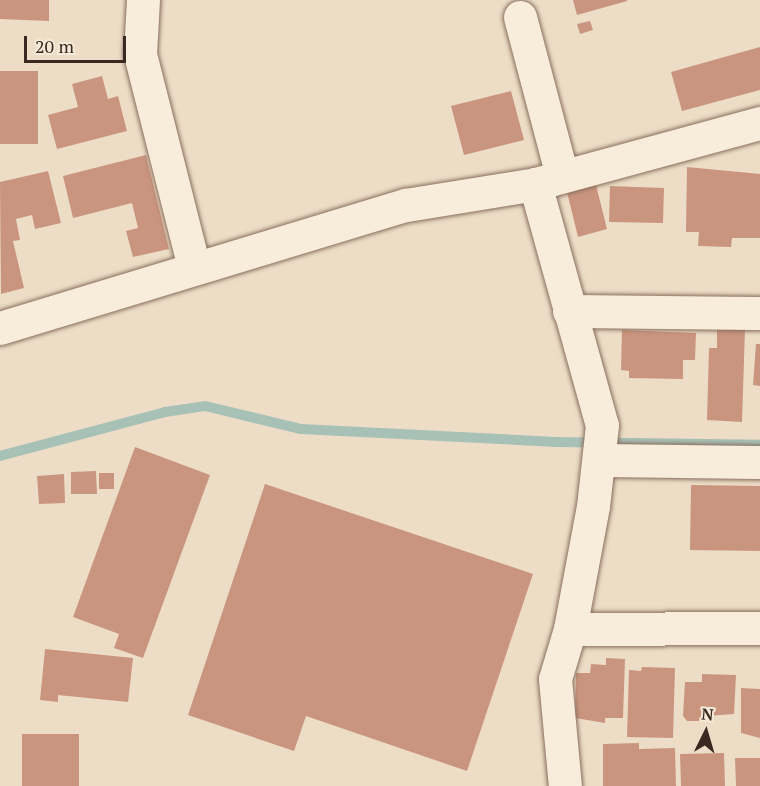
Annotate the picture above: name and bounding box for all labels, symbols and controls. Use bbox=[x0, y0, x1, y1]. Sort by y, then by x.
scale bar bbox=[27, 24, 129, 62]
text: 20 m bbox=[35, 34, 74, 58]
north arrow bbox=[676, 702, 736, 762]
text: N bbox=[701, 703, 715, 726]

